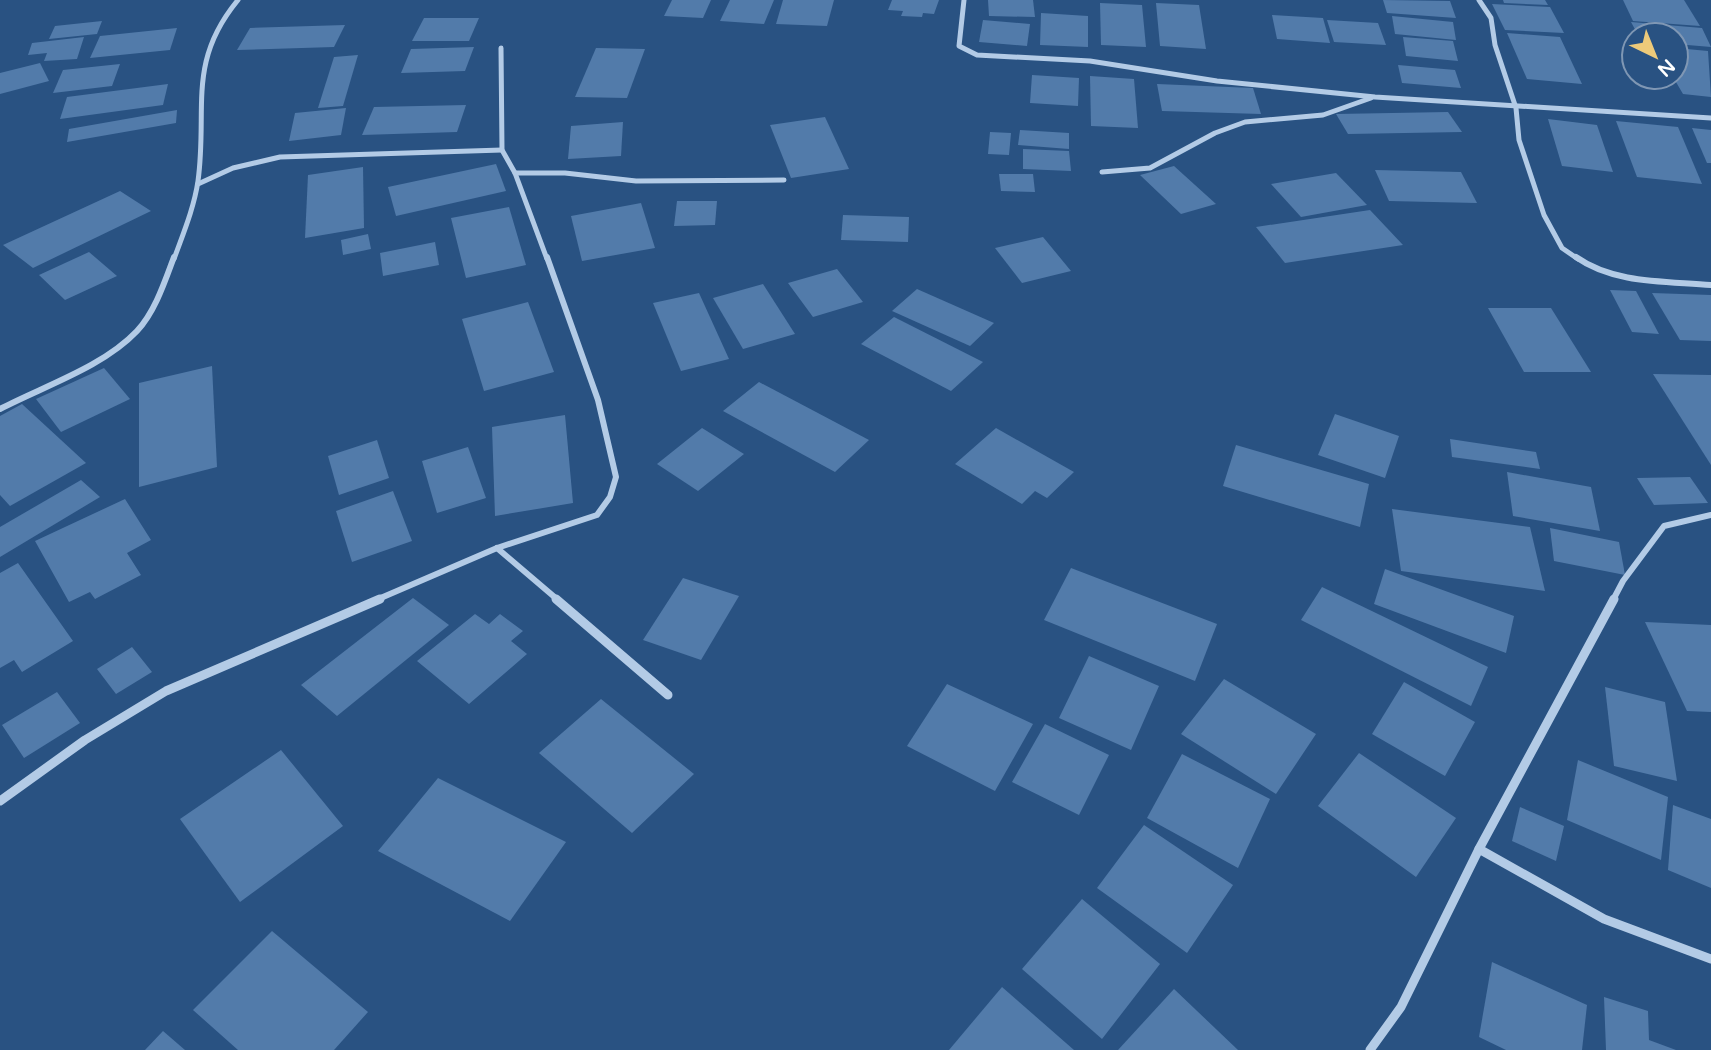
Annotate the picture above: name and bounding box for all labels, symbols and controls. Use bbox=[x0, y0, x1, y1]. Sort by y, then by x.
north arrow bbox=[1620, 21, 1690, 91]
text: N bbox=[1653, 54, 1679, 81]

